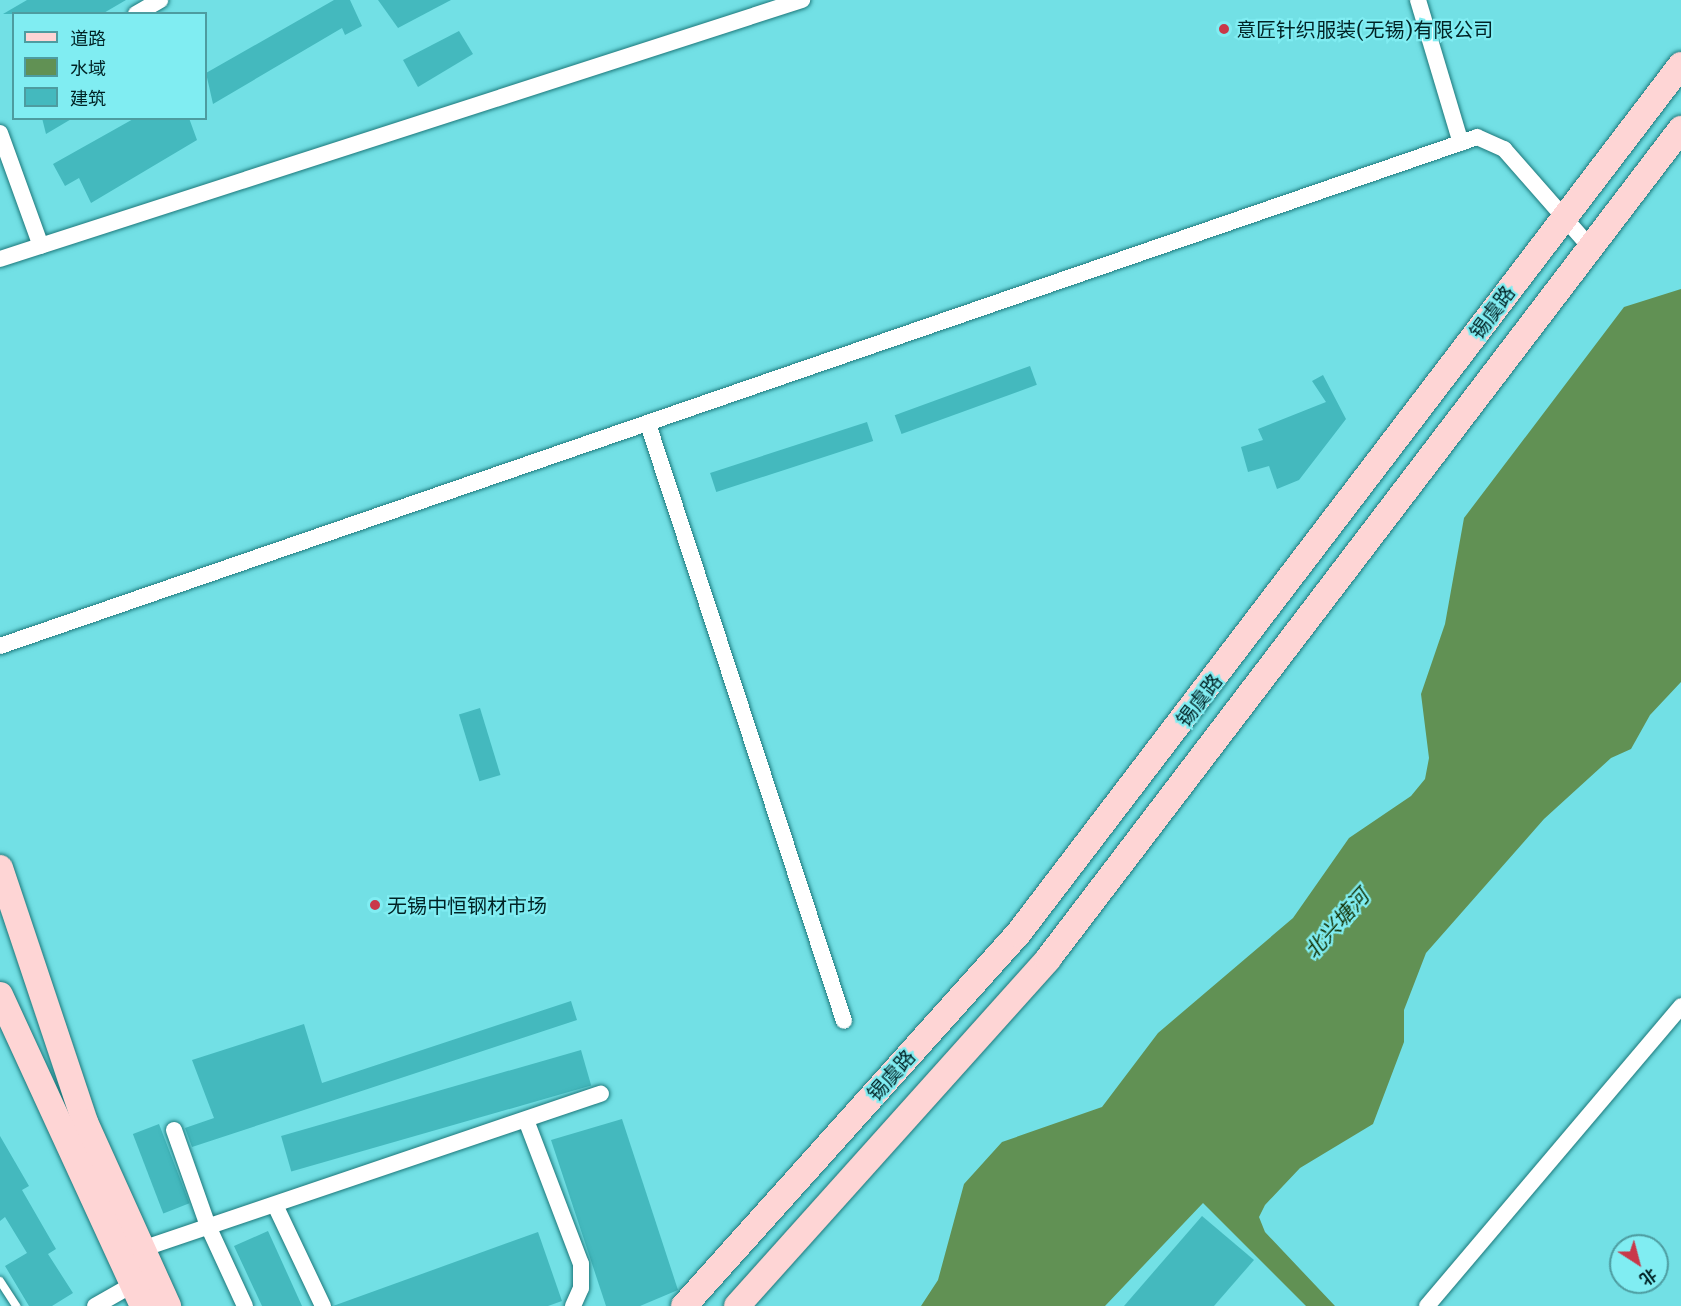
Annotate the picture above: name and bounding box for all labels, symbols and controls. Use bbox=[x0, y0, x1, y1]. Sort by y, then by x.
legend bbox=[12, 12, 207, 120]
place label: 意匠针织服装(无锡)有限公司 bbox=[1236, 17, 1493, 41]
marker: 意匠针织服装(无锡)有限公司 bbox=[1217, 22, 1231, 36]
text: 道路 bbox=[70, 27, 106, 50]
text: 水域 bbox=[70, 57, 106, 80]
text: 建筑 bbox=[70, 87, 106, 110]
street label: 锡虞路 bbox=[1464, 281, 1520, 343]
street label: 锡虞路 bbox=[1171, 669, 1227, 731]
water label: 北兴塘河 bbox=[1300, 884, 1374, 964]
place label: 无锡中恒钢材市场 bbox=[387, 893, 547, 917]
marker: 无锡中恒钢材市场 bbox=[368, 898, 382, 912]
street label: 锡虞路 bbox=[862, 1045, 920, 1105]
north arrow bbox=[1609, 1234, 1669, 1294]
text: 北 bbox=[1636, 1264, 1661, 1290]

